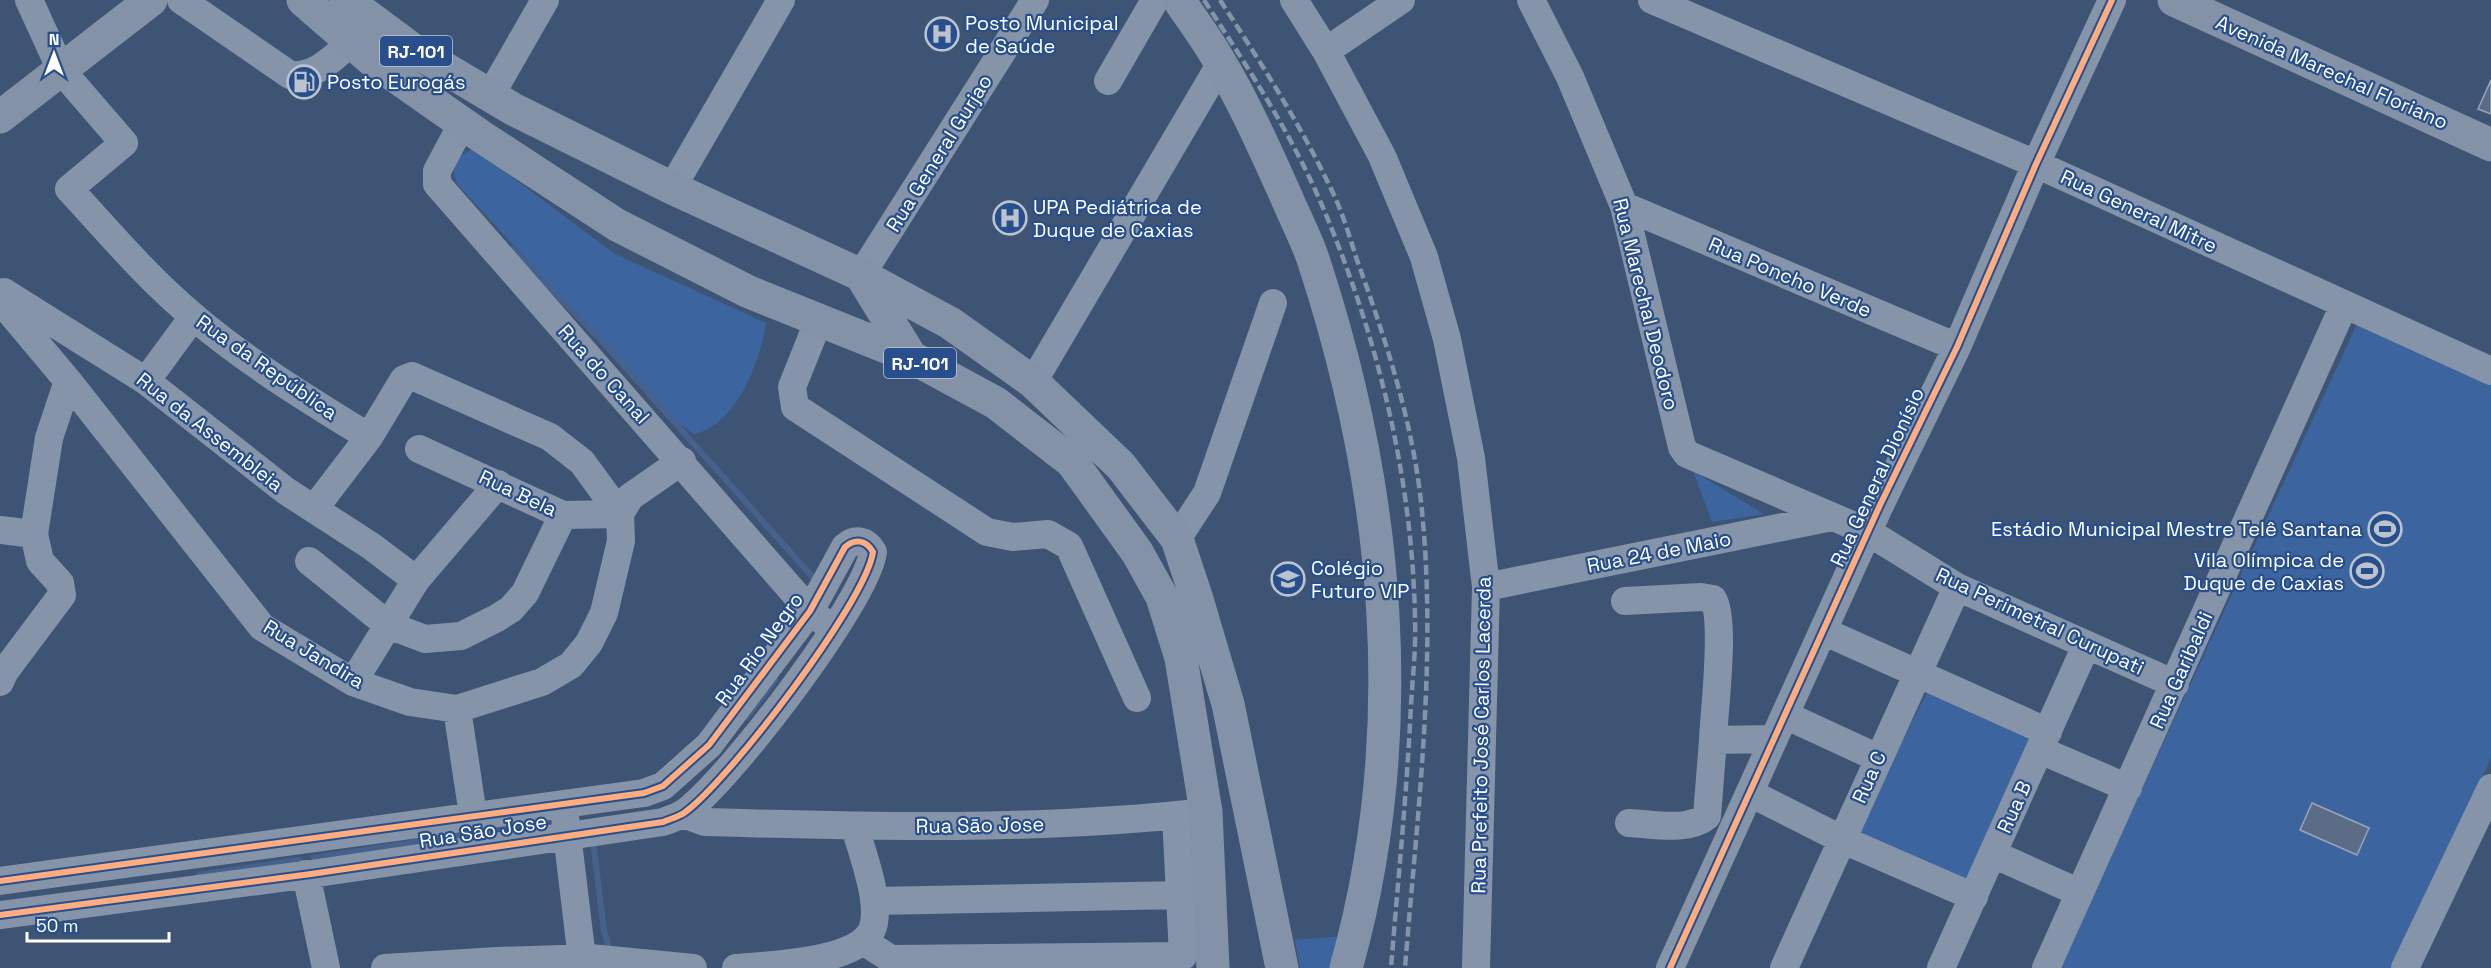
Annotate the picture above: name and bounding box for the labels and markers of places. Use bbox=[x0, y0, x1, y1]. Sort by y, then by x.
place label: Posto Municipal de Saúde bbox=[965, 10, 1119, 59]
hospital icon: Posto Municipal de Saúde bbox=[924, 16, 960, 52]
fuel station icon: Posto Eurogás bbox=[286, 64, 322, 100]
place label: Posto Eurogás bbox=[327, 69, 466, 95]
place label: UPA Pediátrica de Duque de Caxias bbox=[1033, 194, 1202, 243]
hospital icon: UPA Pediátrica de Duque de Caxias bbox=[992, 200, 1028, 236]
sports icon: Estádio Municipal Mestre Telê Santana bbox=[2367, 511, 2403, 547]
place label: Estádio Municipal Mestre Telê Santana bbox=[1991, 516, 2362, 542]
place label: Vila Olímpica de Duque de Caxias bbox=[2183, 547, 2344, 596]
sports icon: Vila Olímpica de Duque de Caxias bbox=[2349, 553, 2385, 589]
place label: Colégio Futuro VIP bbox=[1311, 555, 1409, 604]
school or university icon: Colégio Futuro VIP bbox=[1270, 561, 1306, 597]

